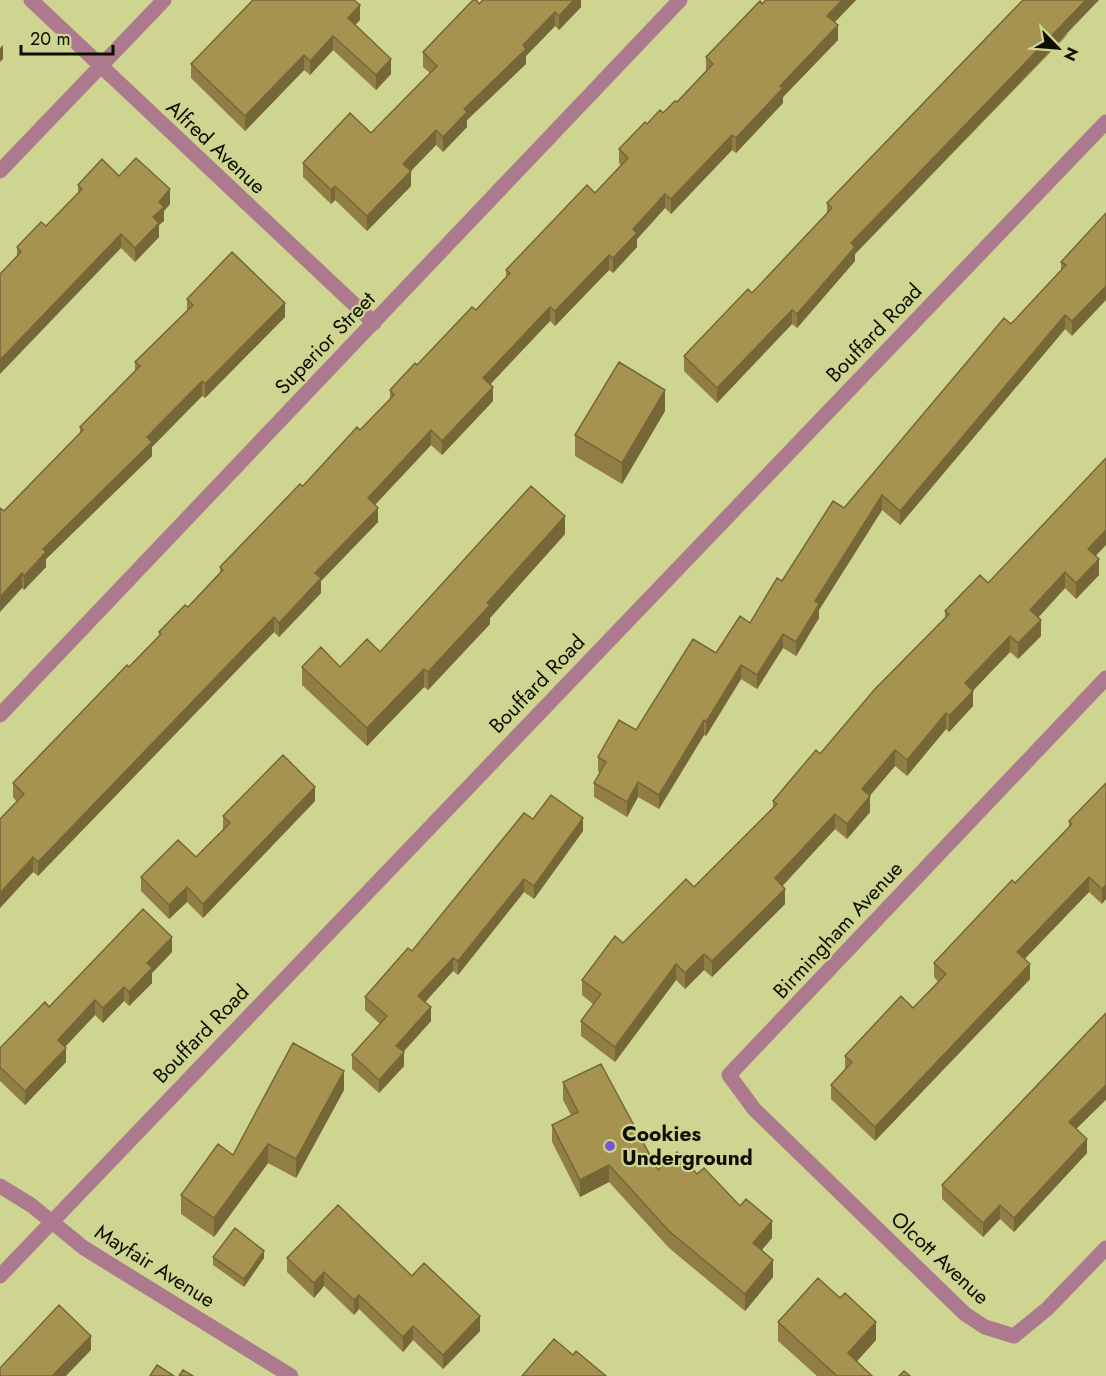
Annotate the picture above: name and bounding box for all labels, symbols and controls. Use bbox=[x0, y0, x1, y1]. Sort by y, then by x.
scale bar bbox=[21, 18, 112, 56]
north arrow bbox=[1028, 18, 1088, 78]
text: 20 m bbox=[30, 26, 70, 52]
text: N bbox=[1058, 44, 1084, 65]
street label: Alfred Avenue bbox=[160, 93, 272, 201]
street label: Bouffard Road bbox=[819, 277, 929, 389]
street label: Superior Street bbox=[268, 285, 382, 401]
street label: Bouffard Road bbox=[482, 628, 592, 740]
street label: Birmingham Avenue bbox=[766, 854, 910, 1005]
street label: Bouffard Road bbox=[146, 978, 256, 1090]
place label: Cookies Underground bbox=[622, 1119, 753, 1173]
marker: Cookies Underground bbox=[603, 1139, 617, 1153]
street label: Olcott Avenue bbox=[884, 1205, 996, 1312]
street label: Mayfair Avenue bbox=[89, 1217, 221, 1315]

